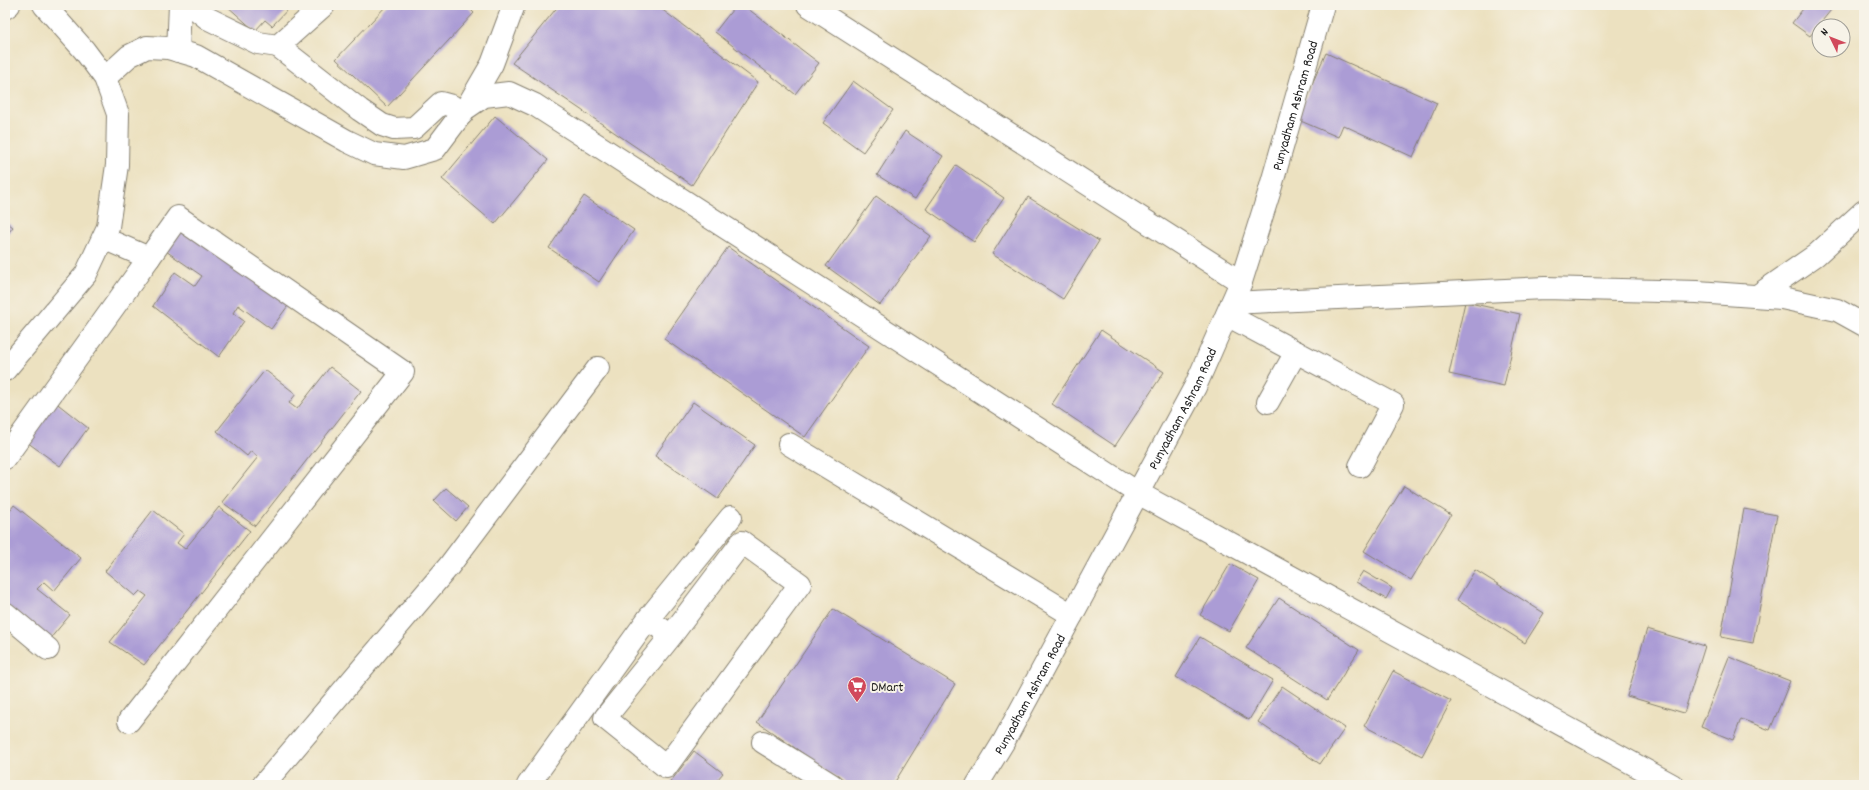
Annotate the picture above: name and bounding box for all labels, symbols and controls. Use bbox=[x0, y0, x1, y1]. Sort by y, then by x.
north arrow bbox=[1811, 18, 1851, 58]
text: N bbox=[1817, 25, 1833, 40]
street label: Punyadham Ashram Road bbox=[1268, 39, 1324, 173]
street label: Punyadham Ashram Road bbox=[1144, 345, 1223, 474]
street label: Punyadham Ashram Road bbox=[990, 631, 1072, 759]
supermarket icon: DMart bbox=[846, 675, 868, 703]
place label: DMart bbox=[871, 678, 903, 698]

